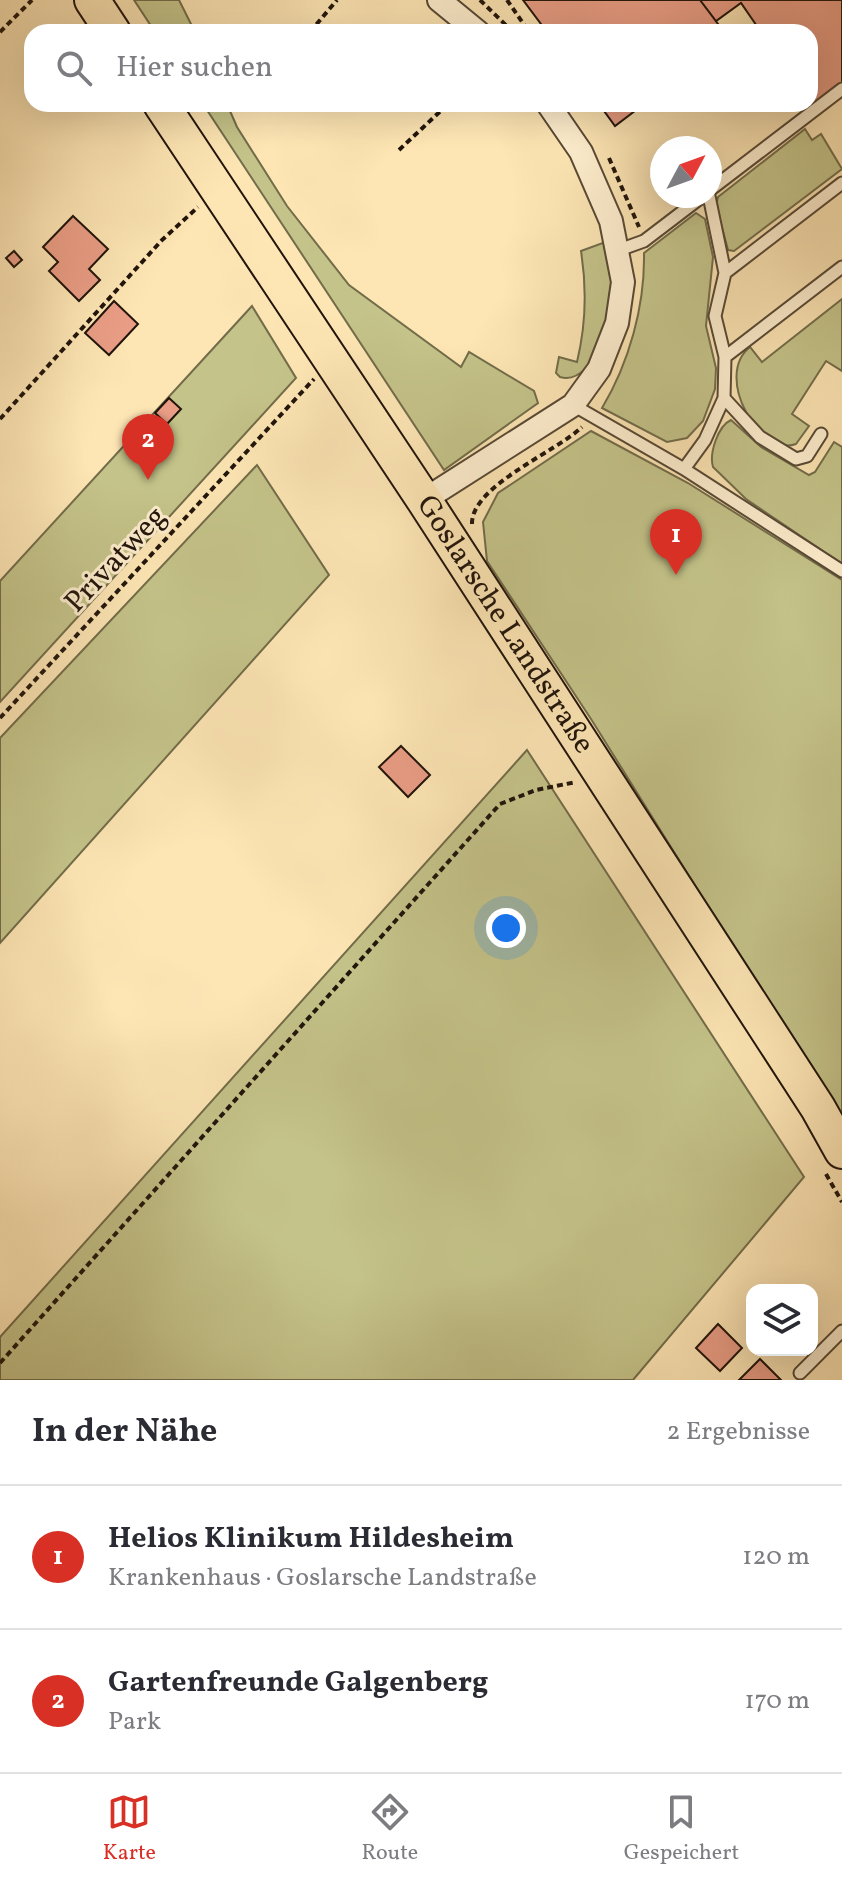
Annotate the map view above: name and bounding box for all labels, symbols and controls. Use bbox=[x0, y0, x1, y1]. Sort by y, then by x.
search box bbox=[24, 24, 818, 112]
icon: search bbox=[52, 46, 96, 90]
text: Hier suchen bbox=[116, 47, 273, 89]
north arrow bbox=[650, 136, 722, 208]
pin: 2 bbox=[122, 414, 174, 480]
street label: Goslarsche Landstraße bbox=[405, 487, 604, 762]
street label: Privatweg bbox=[56, 497, 176, 623]
pin: 1 bbox=[650, 509, 702, 575]
your location bbox=[486, 908, 526, 948]
map controls bbox=[746, 1284, 818, 1356]
button: layers bbox=[746, 1284, 818, 1356]
text: In der Nähe bbox=[32, 1409, 217, 1456]
text: 2 Ergebnisse bbox=[667, 1414, 810, 1450]
text: Helios Klinikum Hildesheim bbox=[108, 1518, 514, 1560]
text: 1 bbox=[53, 1539, 63, 1575]
text: 120 m bbox=[742, 1539, 810, 1575]
text: Krankenhaus · Goslarsche Landstraße bbox=[108, 1560, 537, 1596]
text: Gartenfreunde Galgenberg bbox=[108, 1662, 488, 1704]
text: 2 bbox=[51, 1683, 65, 1719]
text: 170 m bbox=[745, 1683, 810, 1719]
text: Park bbox=[108, 1704, 161, 1740]
tab: Karte bbox=[103, 1790, 156, 1869]
tab: Route bbox=[361, 1790, 418, 1869]
tab: Gespeichert bbox=[624, 1790, 739, 1869]

